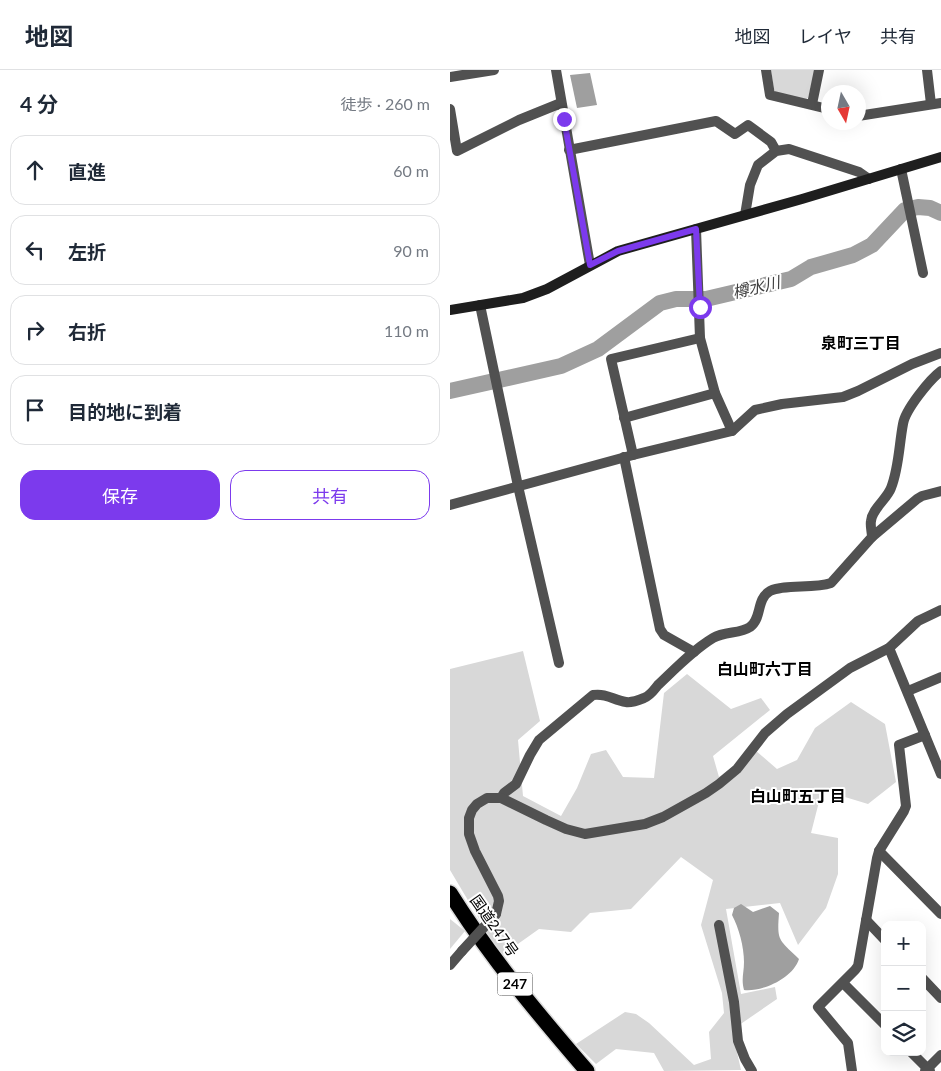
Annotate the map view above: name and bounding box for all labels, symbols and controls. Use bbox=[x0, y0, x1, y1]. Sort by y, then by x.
text: 地図 bbox=[25, 21, 73, 50]
text: 地図 bbox=[735, 25, 771, 47]
text: レイヤ bbox=[799, 25, 852, 47]
text: 共有 bbox=[880, 25, 916, 47]
north arrow bbox=[821, 85, 866, 130]
text: 4 分 bbox=[20, 91, 58, 116]
text: 徒歩 · 260 m bbox=[341, 94, 430, 113]
route end bbox=[553, 108, 576, 131]
icon: ahead bbox=[21, 156, 49, 184]
text: 直進 bbox=[68, 160, 106, 183]
text: 60 m bbox=[393, 161, 429, 180]
icon: left bbox=[21, 236, 49, 264]
text: 左折 bbox=[68, 240, 106, 263]
text: 90 m bbox=[393, 241, 429, 260]
water label: 樽水川 bbox=[730, 271, 783, 301]
route start bbox=[689, 296, 712, 319]
icon: right bbox=[21, 316, 49, 344]
text: 右折 bbox=[68, 320, 106, 343]
text: 110 m bbox=[384, 321, 429, 340]
district label: 泉町三丁目 bbox=[821, 333, 901, 352]
icon: arrive bbox=[21, 396, 49, 424]
text: 目的地に到着 bbox=[68, 400, 182, 423]
button: 保存 bbox=[20, 470, 220, 520]
button: 共有 bbox=[230, 470, 430, 520]
district label: 白山町六丁目 bbox=[717, 659, 813, 678]
district label: 白山町五丁目 bbox=[750, 786, 846, 805]
street label: 国道247号 bbox=[467, 891, 523, 960]
map controls bbox=[881, 921, 926, 1056]
button: + bbox=[881, 921, 926, 966]
button: − bbox=[881, 966, 926, 1011]
road number: 247 bbox=[498, 972, 532, 996]
button: layers bbox=[881, 1011, 926, 1056]

